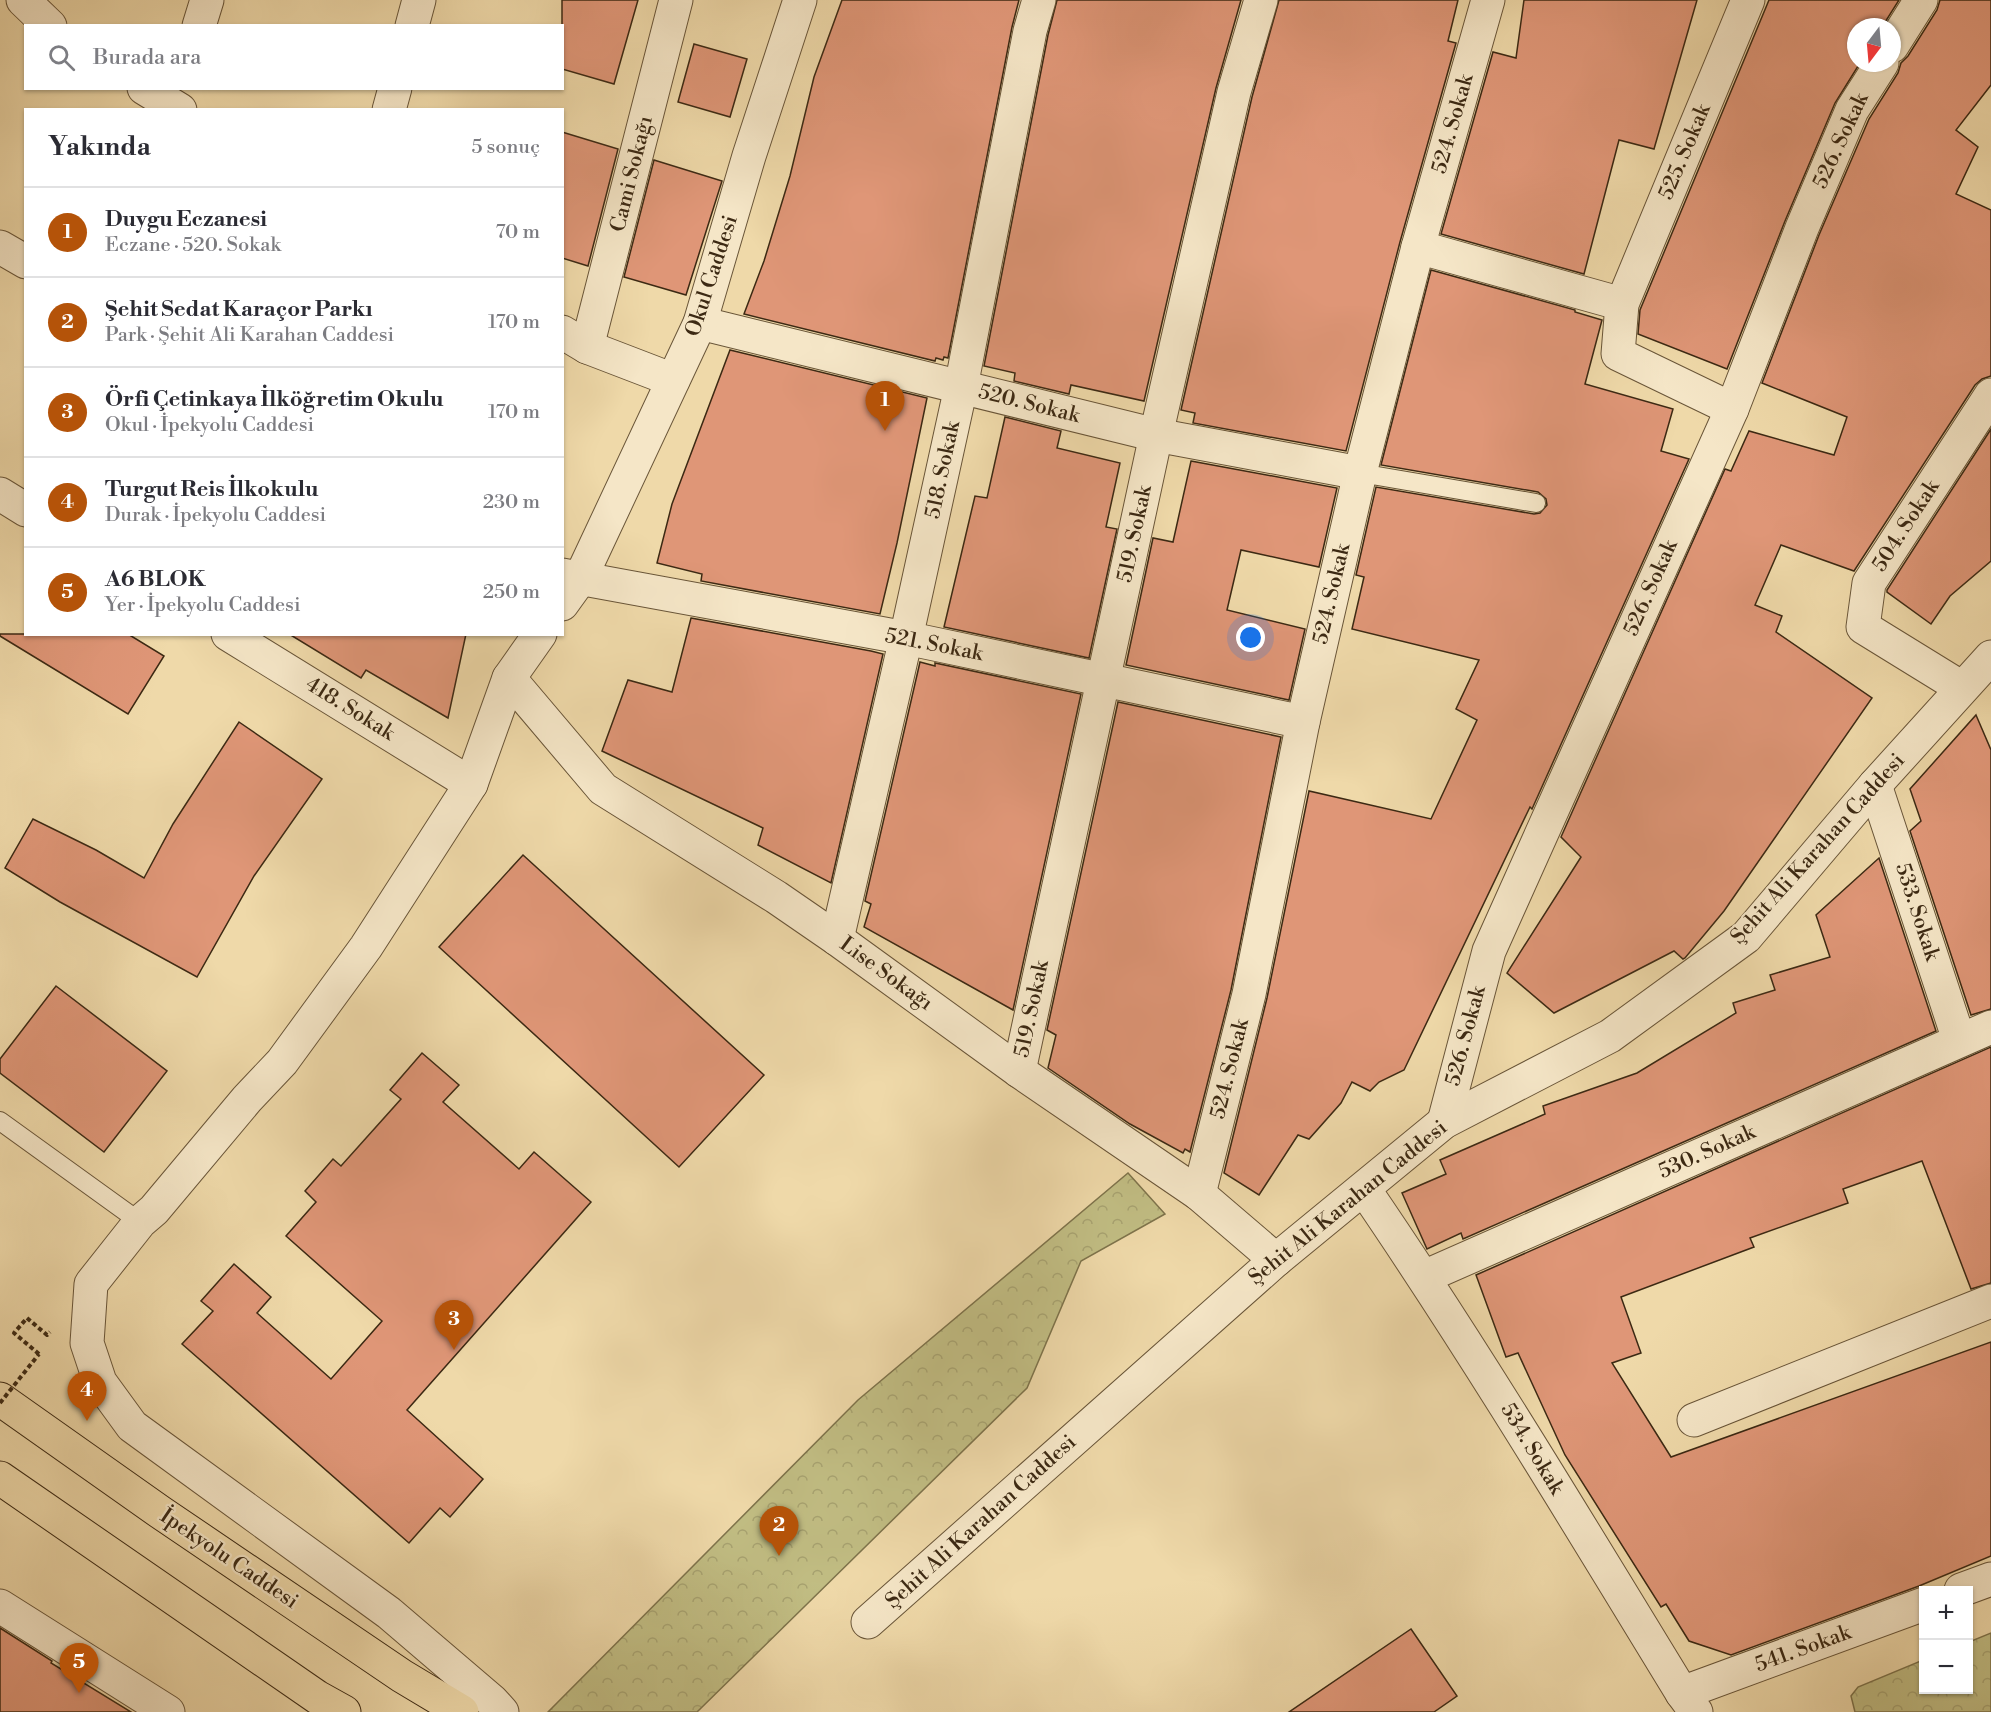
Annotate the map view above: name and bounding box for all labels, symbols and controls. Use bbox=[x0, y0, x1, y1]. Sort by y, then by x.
north arrow bbox=[1847, 18, 1901, 72]
search box bbox=[24, 24, 564, 90]
icon: search bbox=[45, 41, 78, 74]
text: Burada ara bbox=[93, 44, 201, 71]
street label: 524. Sokak bbox=[1426, 70, 1480, 177]
street label: 526. Sokak bbox=[1808, 88, 1875, 193]
street label: 525. Sokak bbox=[1653, 99, 1717, 204]
street label: Cami Sokağı bbox=[605, 113, 659, 235]
text: Yakında bbox=[48, 131, 151, 163]
text: 5 sonuç bbox=[471, 135, 540, 160]
text: Duygu Eczanesi bbox=[105, 206, 267, 233]
street label: Okul Caddesi bbox=[680, 212, 744, 340]
text: 1 bbox=[63, 220, 72, 245]
text: 70 m bbox=[496, 220, 540, 245]
text: Eczane · 520. Sokak bbox=[105, 233, 281, 258]
text: Şehit Sedat Karaçor Parkı bbox=[105, 296, 372, 323]
text: 2 bbox=[61, 310, 74, 335]
text: 170 m bbox=[488, 310, 540, 335]
text: Park · Şehit Ali Karahan Caddesi bbox=[105, 323, 394, 348]
street label: 520. Sokak bbox=[976, 379, 1083, 429]
pin: 1 bbox=[866, 382, 904, 431]
text: Örfi Çetinkaya İlköğretim Okulu bbox=[105, 386, 443, 413]
text: 3 bbox=[61, 400, 74, 425]
text: 170 m bbox=[488, 400, 540, 425]
text: Okul · İpekyolu Caddesi bbox=[105, 413, 314, 438]
street label: 518. Sokak bbox=[920, 418, 966, 521]
street label: 504. Sokak bbox=[1867, 474, 1946, 577]
text: Turgut Reis İlkokulu bbox=[105, 476, 318, 503]
street label: 519. Sokak bbox=[1112, 482, 1158, 585]
text: 4 bbox=[61, 490, 74, 515]
text: 230 m bbox=[483, 490, 540, 515]
text: Durak · İpekyolu Caddesi bbox=[105, 503, 326, 528]
street label: 526. Sokak bbox=[1618, 535, 1684, 640]
street label: 524. Sokak bbox=[1308, 540, 1356, 647]
text: A6 BLOK bbox=[105, 566, 206, 593]
text: 5 bbox=[61, 580, 74, 605]
text: 250 m bbox=[483, 580, 540, 605]
text: Yer · İpekyolu Caddesi bbox=[105, 593, 300, 618]
street label: 521. Sokak bbox=[883, 623, 986, 667]
your location bbox=[1236, 623, 1265, 652]
street label: 418. Sokak bbox=[301, 671, 400, 747]
street label: Şehit Ali Karahan Caddesi bbox=[1725, 748, 1911, 950]
street label: 533. Sokak bbox=[1889, 860, 1945, 965]
street label: Lise Sokağı bbox=[834, 931, 938, 1017]
street label: 519. Sokak bbox=[1009, 957, 1055, 1060]
street label: 526. Sokak bbox=[1440, 982, 1492, 1089]
street label: 524. Sokak bbox=[1205, 1015, 1255, 1122]
street label: Şehit Ali Karahan Caddesi bbox=[1244, 1115, 1453, 1291]
street label: 530. Sokak bbox=[1655, 1119, 1760, 1185]
pin: 3 bbox=[434, 1300, 474, 1350]
pin: 4 bbox=[68, 1372, 106, 1421]
street label: 534. Sokak bbox=[1495, 1399, 1570, 1500]
street label: Şehit Ali Karahan Caddesi bbox=[880, 1429, 1082, 1615]
street label: İpekyolu Caddesi bbox=[155, 1502, 304, 1615]
pin: 2 bbox=[760, 1506, 798, 1556]
map controls bbox=[1919, 1586, 1973, 1694]
button: + bbox=[1919, 1586, 1973, 1640]
street label: 541. Sokak bbox=[1752, 1619, 1855, 1678]
button: − bbox=[1919, 1640, 1973, 1694]
pin: 5 bbox=[60, 1644, 98, 1693]

